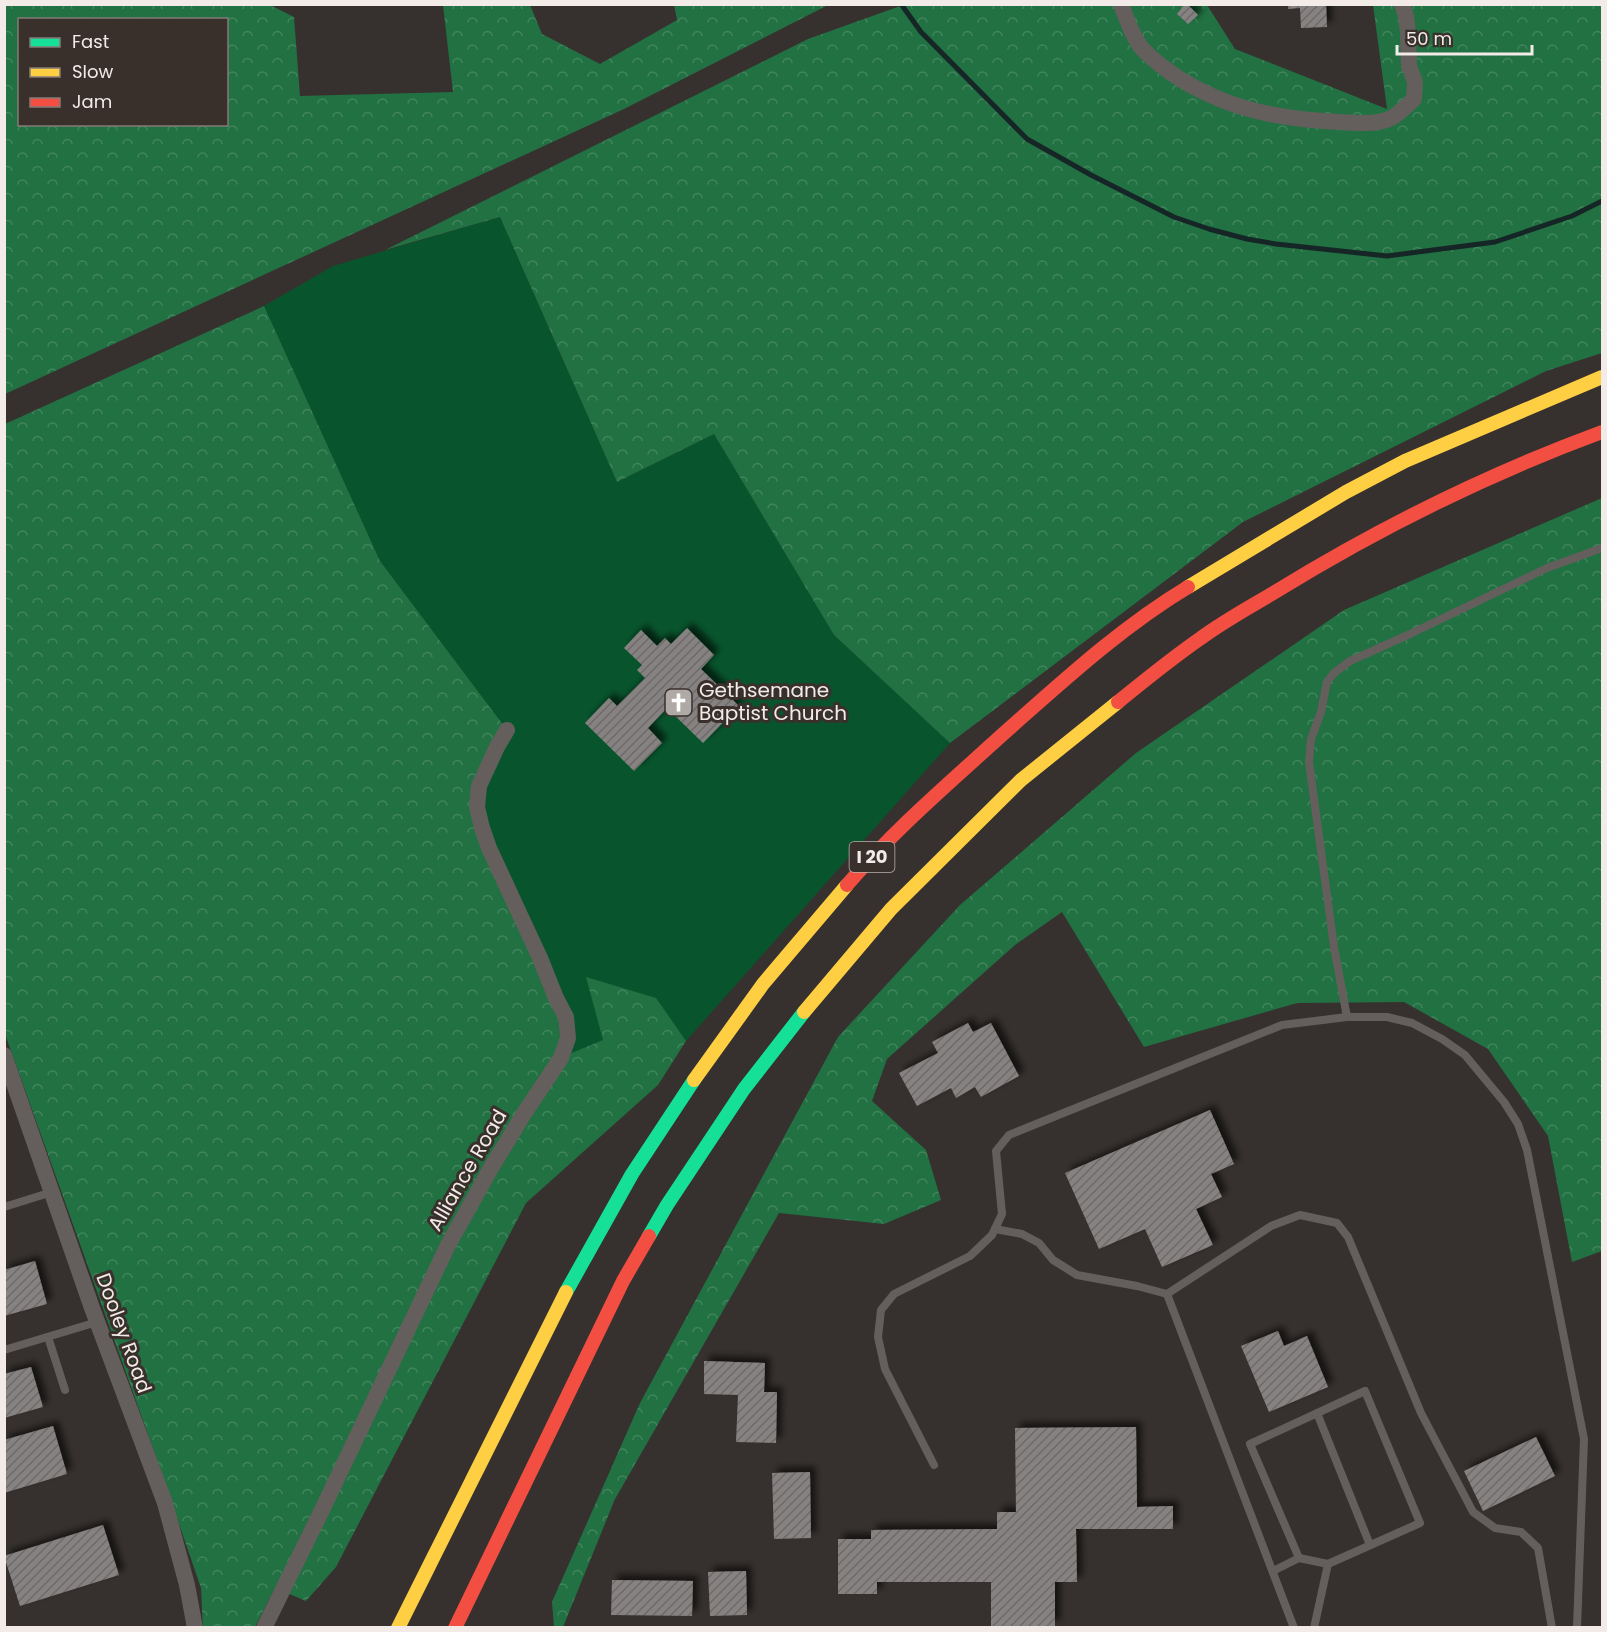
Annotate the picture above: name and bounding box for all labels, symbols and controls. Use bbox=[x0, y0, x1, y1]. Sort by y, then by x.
legend bbox=[18, 18, 228, 126]
scale bar bbox=[1397, 18, 1532, 56]
text: 50 m bbox=[1406, 26, 1452, 51]
text: Fast bbox=[72, 29, 109, 54]
text: Slow bbox=[72, 59, 114, 84]
text: Jam bbox=[72, 89, 112, 114]
place label: Gethsemane Baptist Church bbox=[699, 676, 847, 727]
church icon: Gethsemane Baptist Church bbox=[662, 686, 694, 718]
road number: I 20 bbox=[850, 842, 894, 872]
street label: Alliance Road bbox=[421, 1104, 513, 1236]
street label: Dooley Road bbox=[89, 1269, 159, 1397]

